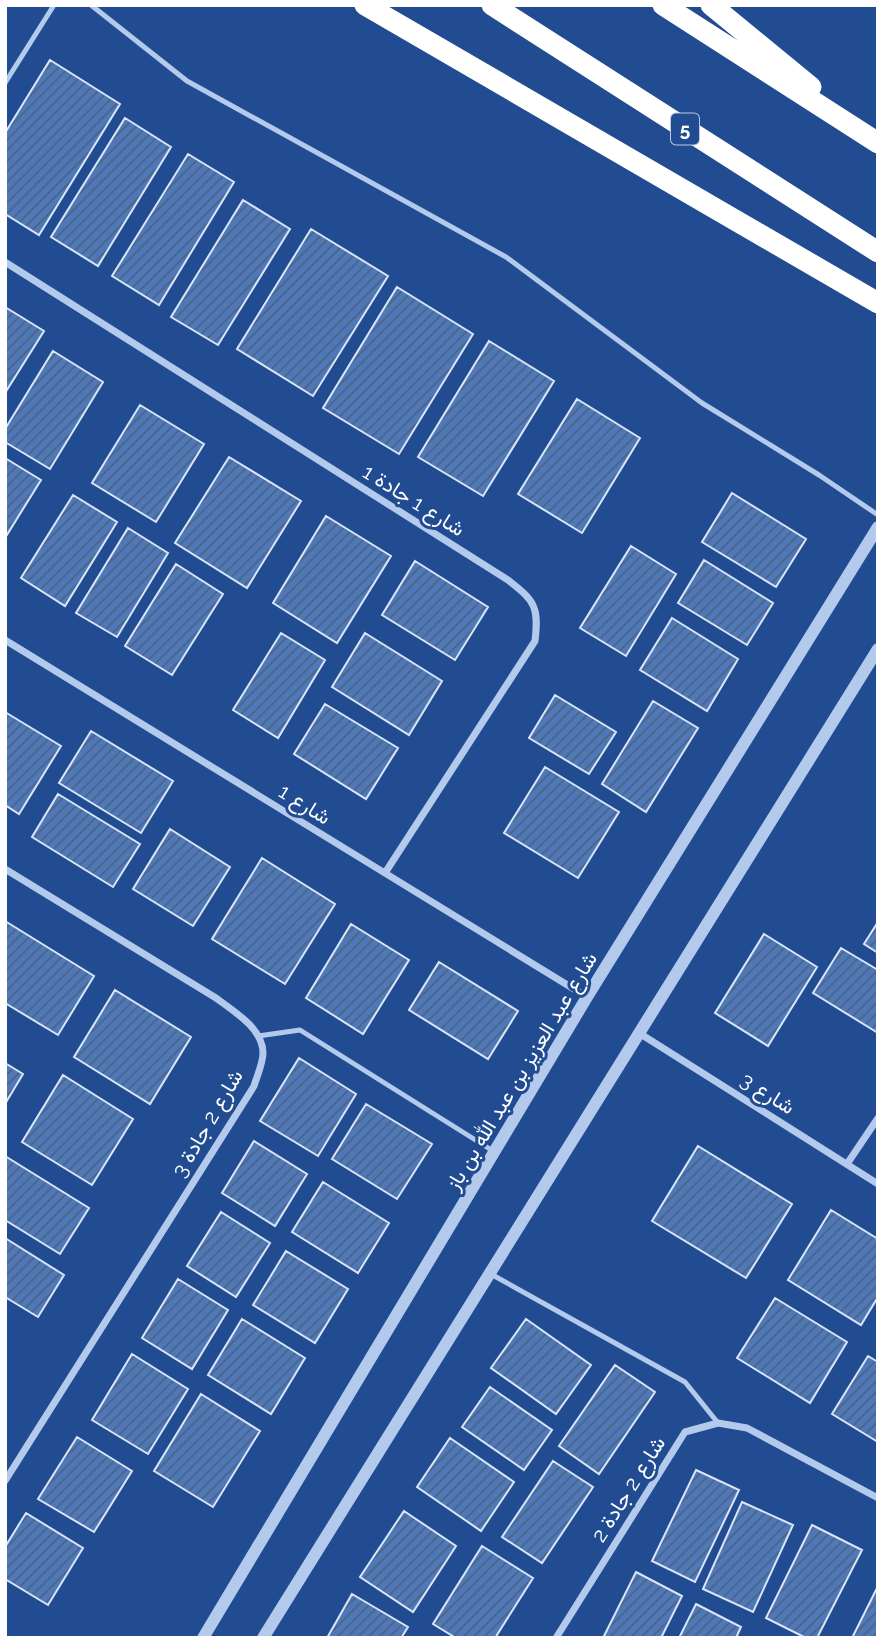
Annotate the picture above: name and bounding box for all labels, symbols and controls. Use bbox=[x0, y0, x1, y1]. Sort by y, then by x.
road number: 5 bbox=[671, 113, 699, 144]
street label: شارع 1 جادة 1 bbox=[357, 459, 470, 543]
street label: شارع 1 bbox=[273, 778, 336, 831]
street label: شارع عبد العزيز بن عبد الله بن باز bbox=[439, 948, 604, 1196]
street label: شارع 2 جادة 3 bbox=[166, 1065, 250, 1182]
street label: شارع 3 bbox=[735, 1067, 800, 1121]
street label: شارع 2 جادة 2 bbox=[586, 1432, 672, 1547]

